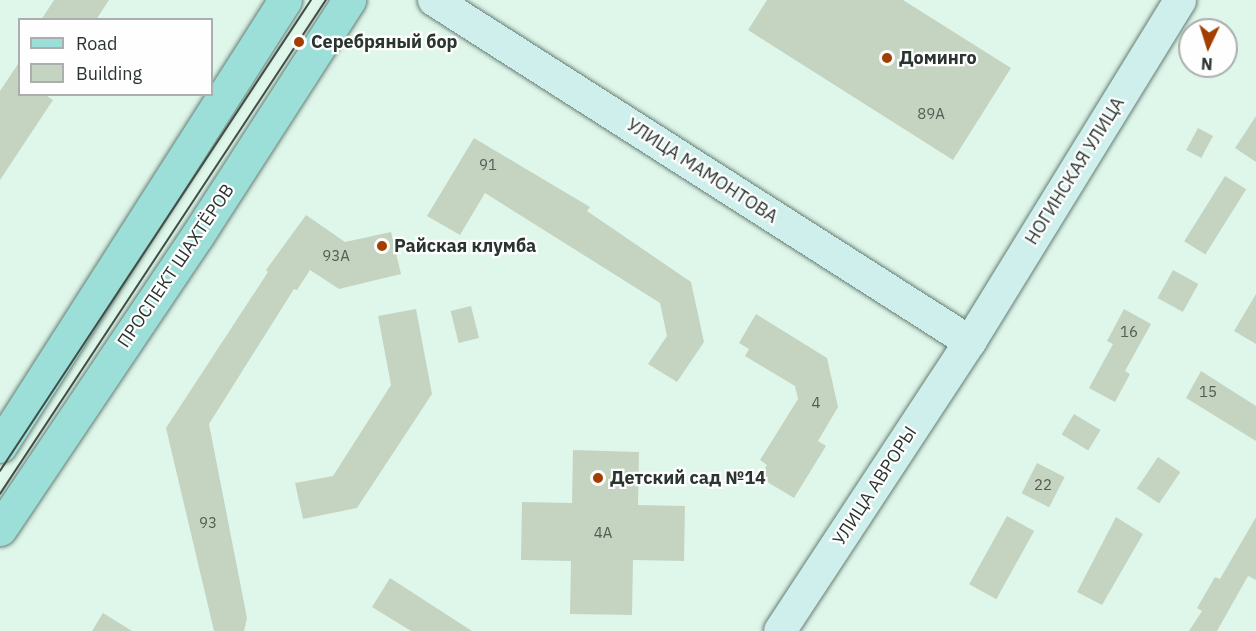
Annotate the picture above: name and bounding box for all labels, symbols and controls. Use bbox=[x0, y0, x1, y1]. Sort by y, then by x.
legend bbox=[18, 18, 213, 96]
north arrow bbox=[1178, 18, 1238, 78]
place label: Серебряный бор bbox=[311, 31, 458, 53]
text: Road bbox=[76, 32, 117, 55]
marker: Серебряный бор bbox=[292, 35, 306, 49]
place label: Доминго bbox=[899, 47, 977, 69]
marker: Доминго bbox=[880, 51, 894, 65]
text: N bbox=[1200, 54, 1213, 74]
text: Building bbox=[76, 62, 142, 85]
street label: НОГИНСКАЯ УЛИЦА bbox=[1021, 93, 1129, 249]
house number: 89А bbox=[917, 105, 945, 123]
street label: УЛИЦА МАМОНТОВА bbox=[622, 114, 782, 228]
house number: 91 bbox=[479, 156, 497, 174]
street label: ПРОСПЕКТ ШАХТЁРОВ bbox=[113, 180, 239, 352]
place label: Райская клумба bbox=[394, 235, 536, 257]
marker: Райская клумба bbox=[375, 239, 389, 253]
house number: 93А bbox=[322, 247, 350, 265]
house number: 16 bbox=[1120, 323, 1138, 341]
house number: 15 bbox=[1199, 383, 1217, 401]
house number: 4 bbox=[812, 394, 820, 412]
street label: УЛИЦА АВРОРЫ bbox=[829, 423, 921, 549]
place label: Детский сад №14 bbox=[610, 467, 766, 489]
marker: Детский сад №14 bbox=[591, 471, 605, 485]
house number: 22 bbox=[1034, 476, 1052, 494]
house number: 93 bbox=[199, 514, 217, 532]
house number: 4А bbox=[594, 524, 612, 542]

